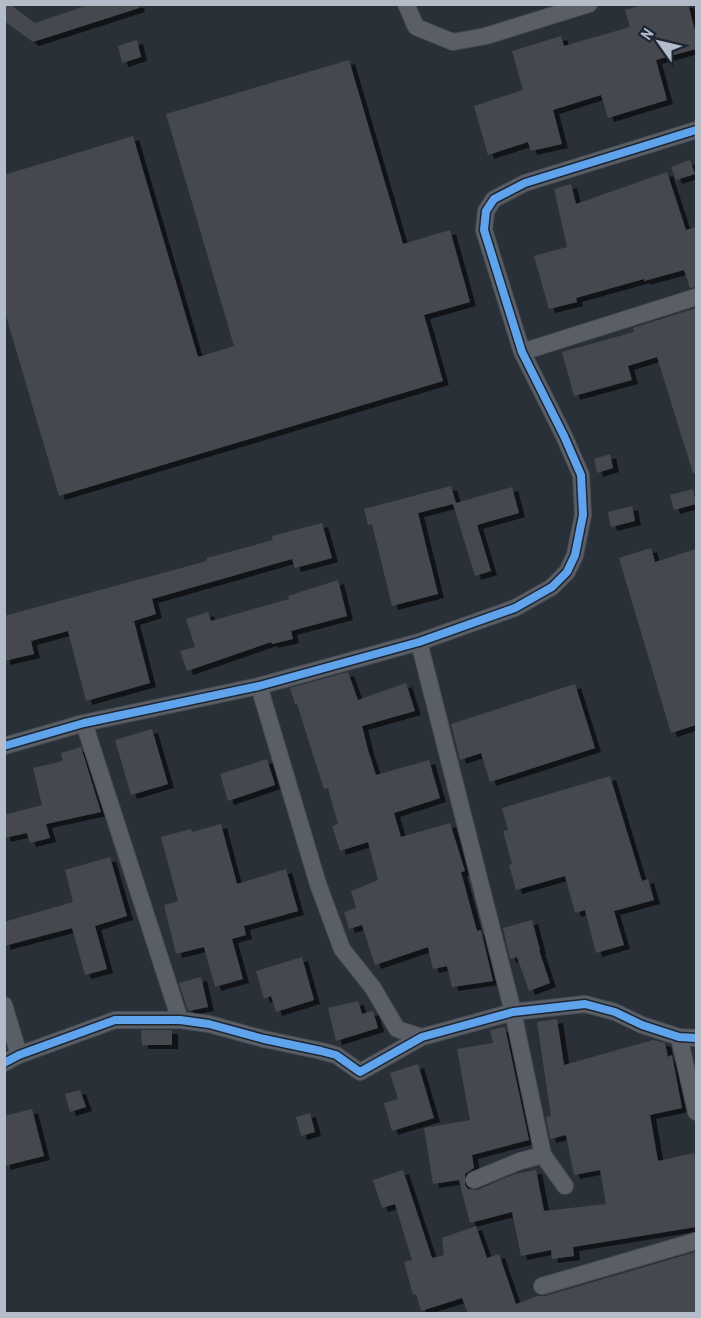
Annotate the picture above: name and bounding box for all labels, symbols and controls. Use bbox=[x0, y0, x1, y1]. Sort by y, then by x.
north arrow bbox=[629, 12, 689, 72]
text: N bbox=[635, 24, 658, 44]

